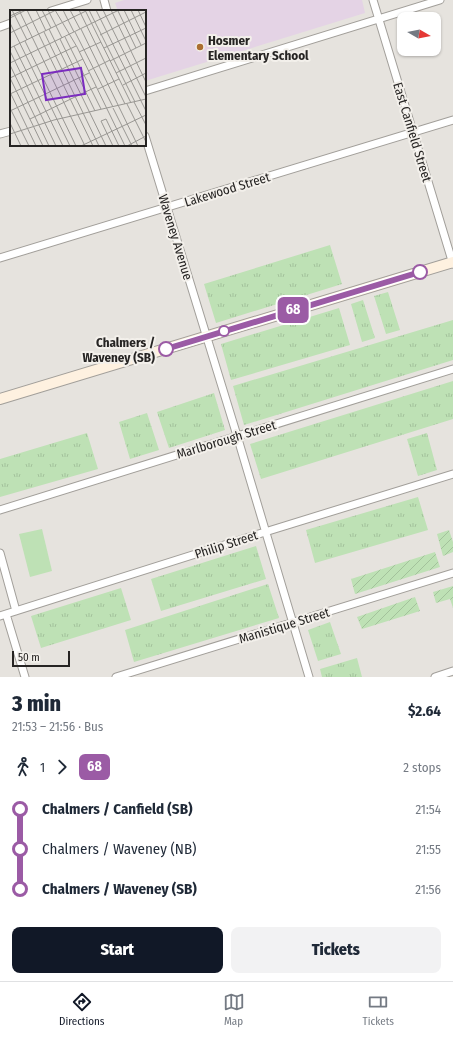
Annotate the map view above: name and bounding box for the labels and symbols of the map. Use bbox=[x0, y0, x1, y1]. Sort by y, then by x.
inset map bbox=[10, 10, 146, 146]
north arrow bbox=[397, 12, 441, 56]
place label: Hosmer Elementary School bbox=[208, 33, 309, 63]
marker: Hosmer Elementary School bbox=[195, 42, 205, 52]
street label: East Canfield Street bbox=[390, 81, 435, 184]
street label: Lakewood Street bbox=[183, 169, 272, 210]
street label: Waveney Avenue bbox=[155, 192, 196, 282]
unlabelled marker bbox=[412, 264, 428, 280]
line badge: 68 bbox=[275, 297, 311, 323]
unlabelled marker bbox=[218, 325, 230, 337]
place label: Chalmers / Waveney (SB) bbox=[82, 335, 155, 365]
marker: Chalmers / Waveney (SB) bbox=[158, 341, 174, 357]
street label: Marlborough Street bbox=[175, 417, 278, 462]
street label: Philip Street bbox=[193, 527, 260, 562]
street label: Manistique Street bbox=[237, 604, 332, 646]
scale bar bbox=[12, 649, 70, 668]

